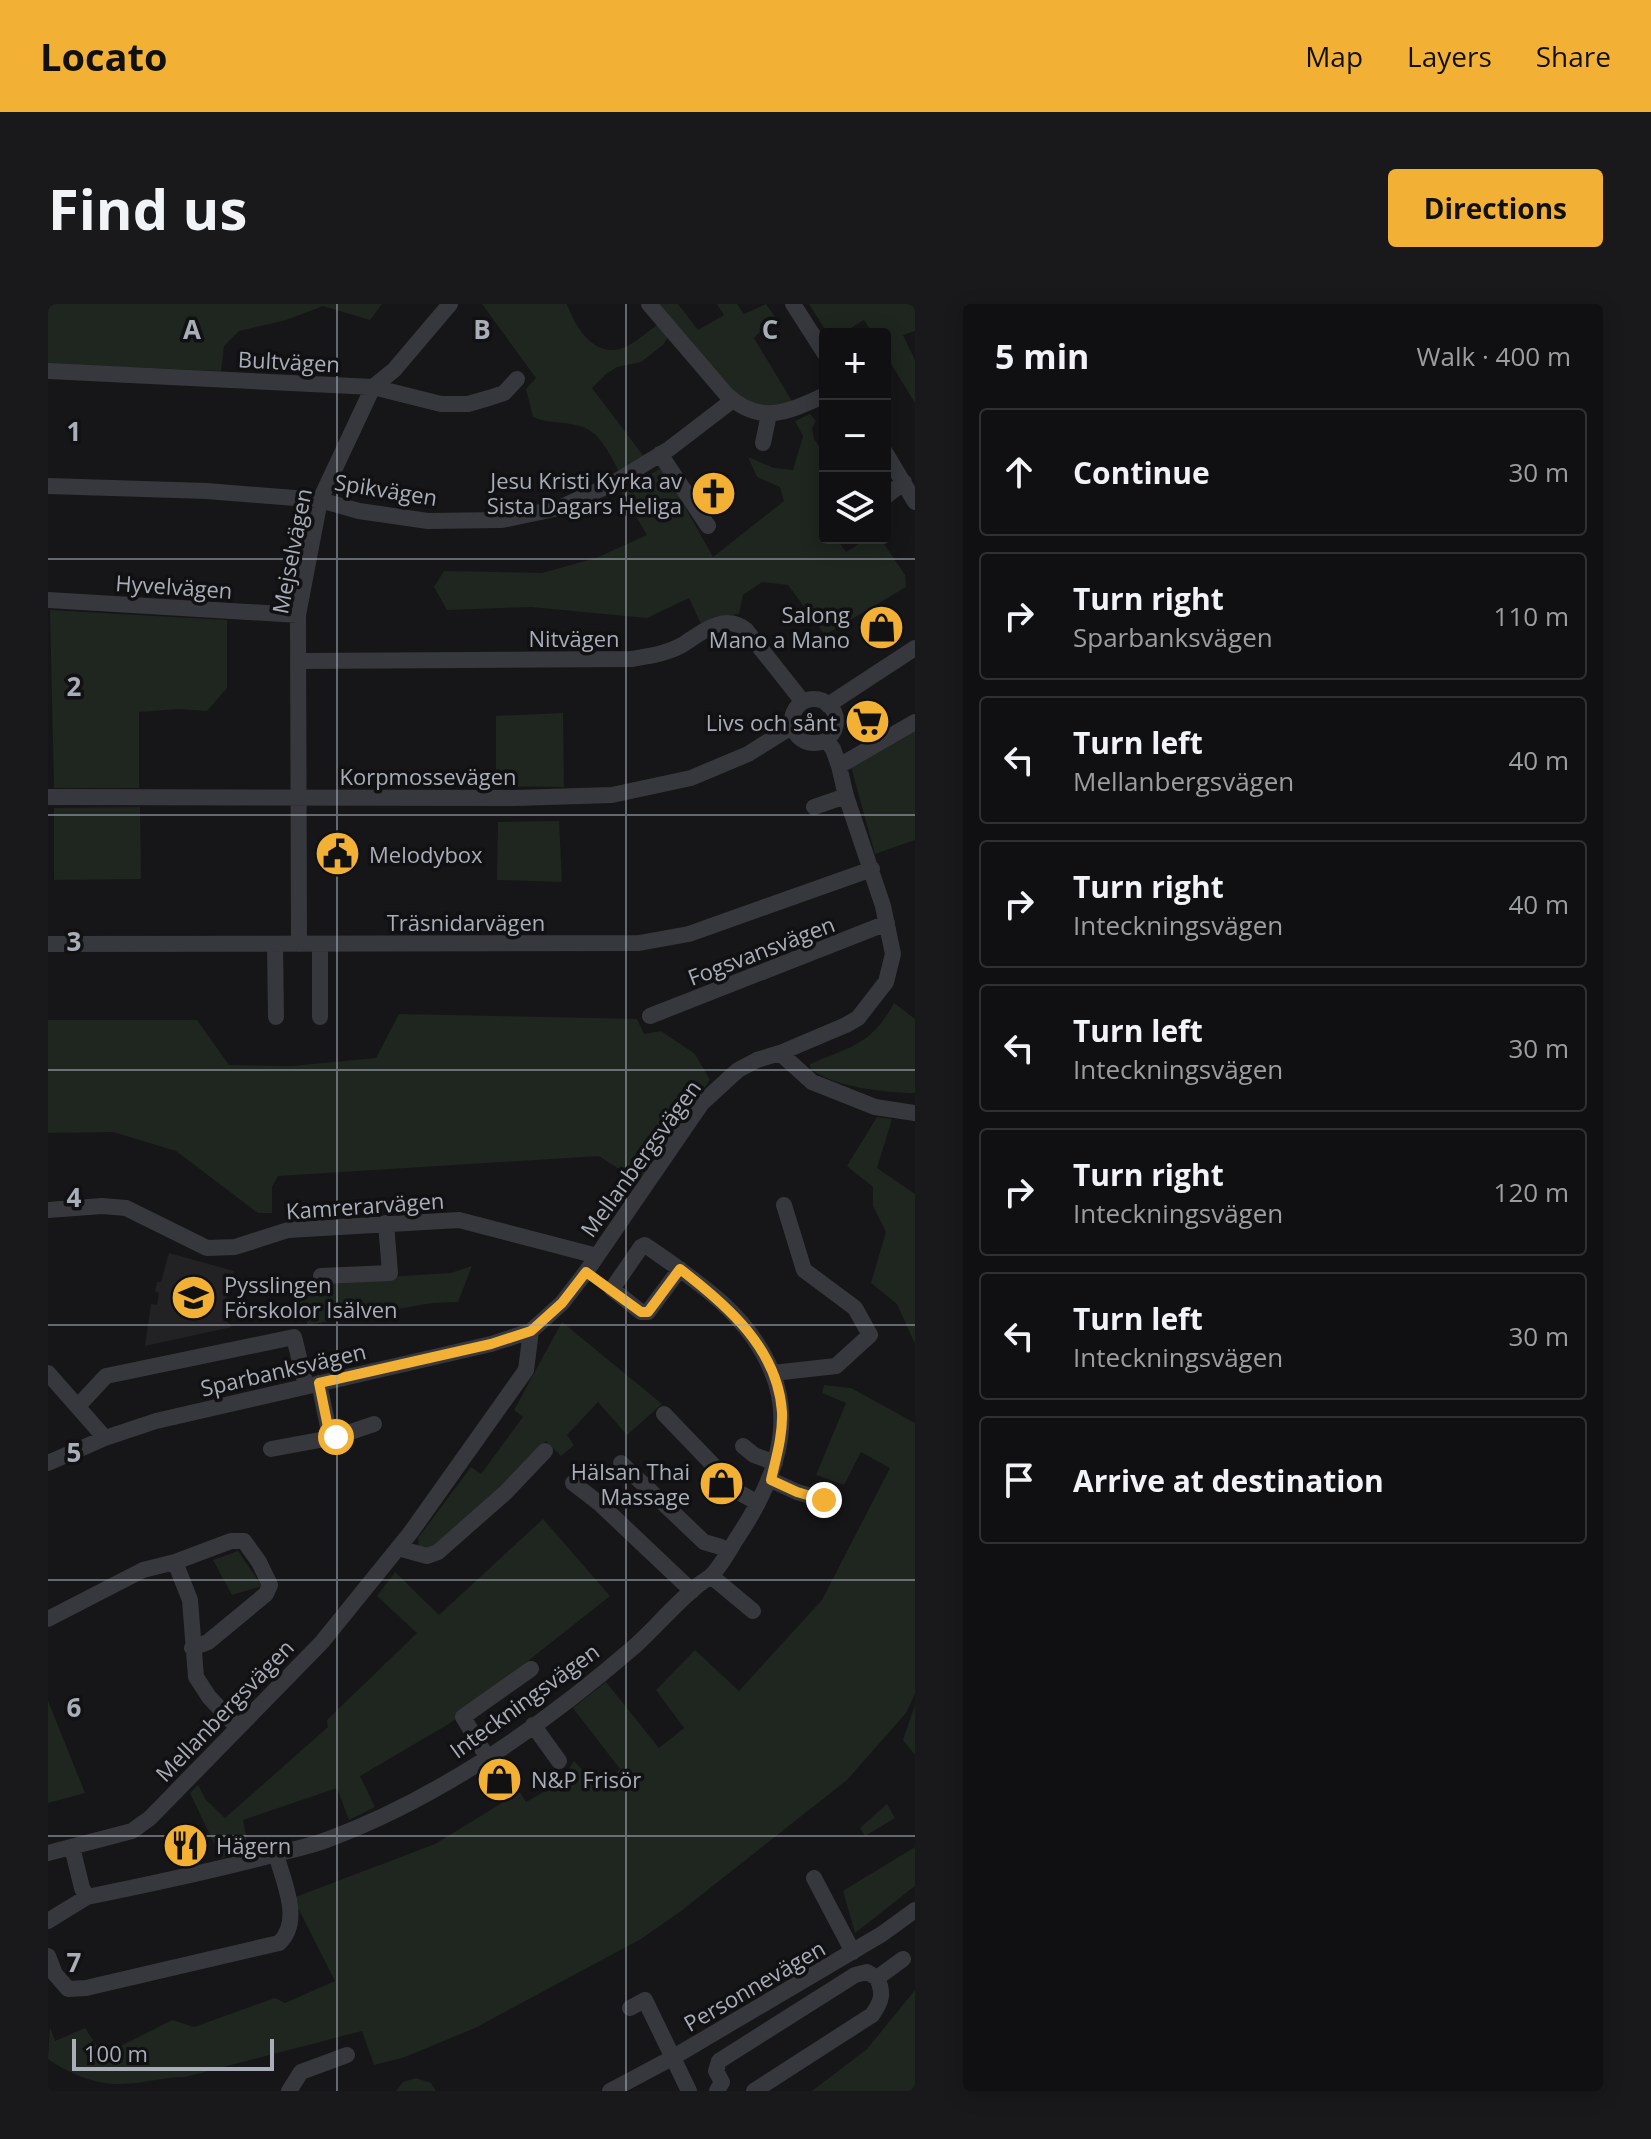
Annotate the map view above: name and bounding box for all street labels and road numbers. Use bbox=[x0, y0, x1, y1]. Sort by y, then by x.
street label: Bultvägen bbox=[237, 343, 341, 379]
street label: Spikvägen bbox=[332, 466, 440, 512]
street label: Mejselvägen bbox=[264, 486, 318, 616]
street label: Hyvelvägen bbox=[115, 567, 233, 605]
street label: Nitvägen bbox=[529, 623, 619, 653]
street label: Korpmossevägen bbox=[339, 761, 517, 791]
street label: Träsnidarvägen bbox=[387, 907, 545, 937]
street label: Fogsvansvägen bbox=[683, 908, 839, 992]
street label: Mellanbergsvägen bbox=[573, 1073, 707, 1243]
street label: Kamrerarvägen bbox=[285, 1185, 445, 1225]
street label: Sparbanksvägen bbox=[197, 1335, 369, 1403]
street label: Mellanbergsvägen bbox=[148, 1632, 300, 1788]
street label: Inteckningsvägen bbox=[443, 1636, 605, 1764]
street label: Personnevägen bbox=[678, 1932, 830, 2038]

